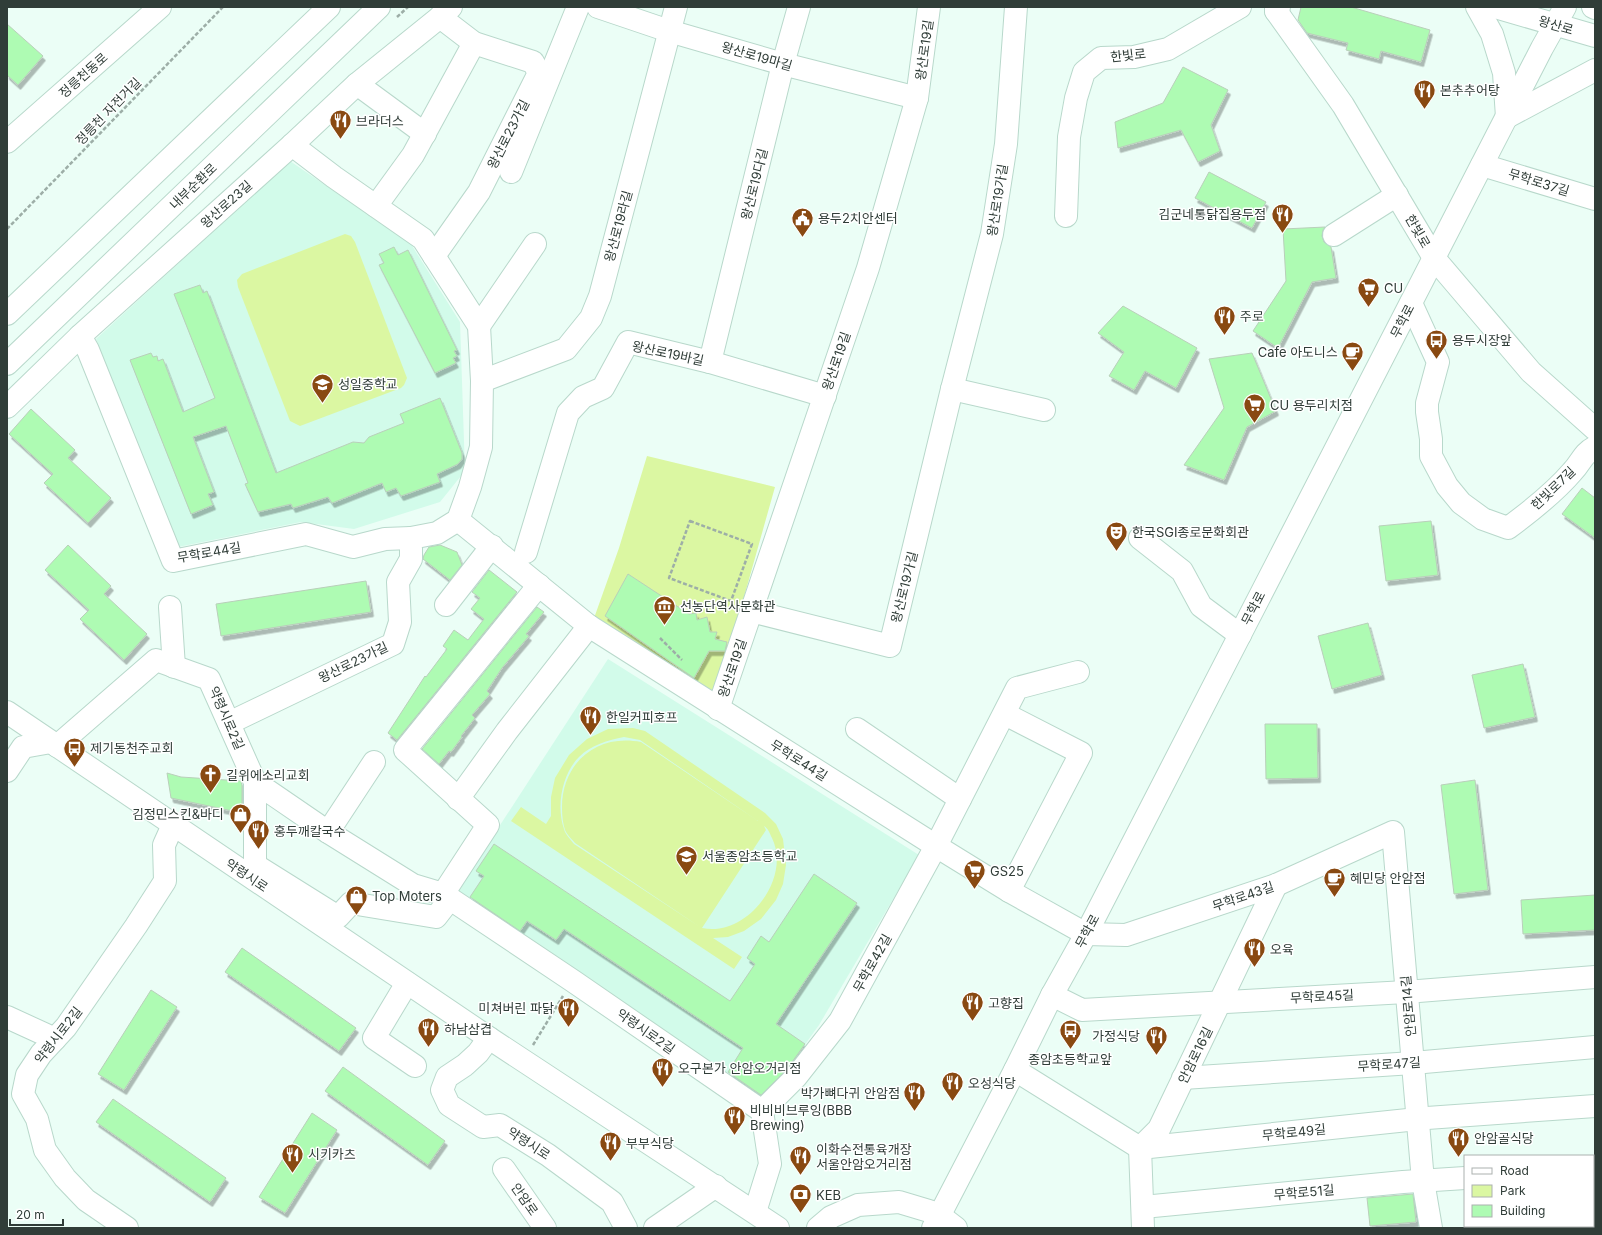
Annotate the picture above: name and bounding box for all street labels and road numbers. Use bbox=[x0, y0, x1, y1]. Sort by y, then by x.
street label: 왕산로 bbox=[1537, 12, 1575, 38]
street label: 왕산로19길 bbox=[912, 19, 936, 81]
street label: 왕산로19마길 bbox=[720, 38, 794, 74]
street label: 한빛로 bbox=[1109, 45, 1147, 65]
street label: 정릉천동로 bbox=[55, 49, 111, 101]
street label: 정릉천 자전거길 bbox=[72, 74, 144, 148]
street label: 왕산로23가길 bbox=[484, 97, 532, 171]
street label: 왕산로19다길 bbox=[737, 147, 771, 221]
street label: 내부순환로 bbox=[166, 159, 220, 213]
street label: 왕산로19가길 bbox=[983, 163, 1011, 237]
street label: 무학로37길 bbox=[1506, 165, 1572, 199]
street label: 왕산로23길 bbox=[197, 177, 255, 231]
street label: 왕산로19라길 bbox=[601, 189, 635, 263]
street label: 한빛로 bbox=[1402, 211, 1434, 251]
street label: 무학로 bbox=[1387, 301, 1417, 341]
street label: 왕산로19길 bbox=[818, 329, 854, 393]
street label: 왕산로19바길 bbox=[631, 338, 705, 368]
street label: 한빛로7길 bbox=[1528, 463, 1578, 513]
street label: 무학로44길 bbox=[176, 539, 242, 565]
street label: 왕산로19가길 bbox=[887, 550, 921, 624]
street label: 무학로 bbox=[1238, 588, 1268, 628]
street label: 왕산로19길 bbox=[714, 636, 750, 700]
street label: 왕산로23가길 bbox=[315, 638, 391, 686]
street label: 약령시로2길 bbox=[206, 684, 248, 752]
street label: 무학로44길 bbox=[767, 736, 831, 784]
street label: 약령시로 bbox=[223, 855, 271, 895]
street label: 무학로43길 bbox=[1210, 878, 1276, 914]
street label: 무학로 bbox=[1072, 911, 1103, 951]
street label: 무학로42길 bbox=[849, 931, 895, 995]
street label: 안암로14길 bbox=[1397, 975, 1419, 1037]
street label: 무학로45길 bbox=[1290, 986, 1354, 1006]
street label: 약령시로2길 bbox=[31, 1003, 85, 1067]
street label: 약령시로2길 bbox=[614, 1005, 678, 1057]
street label: 안암로16길 bbox=[1174, 1024, 1216, 1086]
street label: 무학로47길 bbox=[1357, 1054, 1421, 1074]
street label: 무학로49길 bbox=[1261, 1121, 1327, 1143]
street label: 약령시로 bbox=[505, 1123, 553, 1163]
street label: 안암로 bbox=[508, 1180, 542, 1218]
street label: 무학로51길 bbox=[1273, 1181, 1335, 1203]

